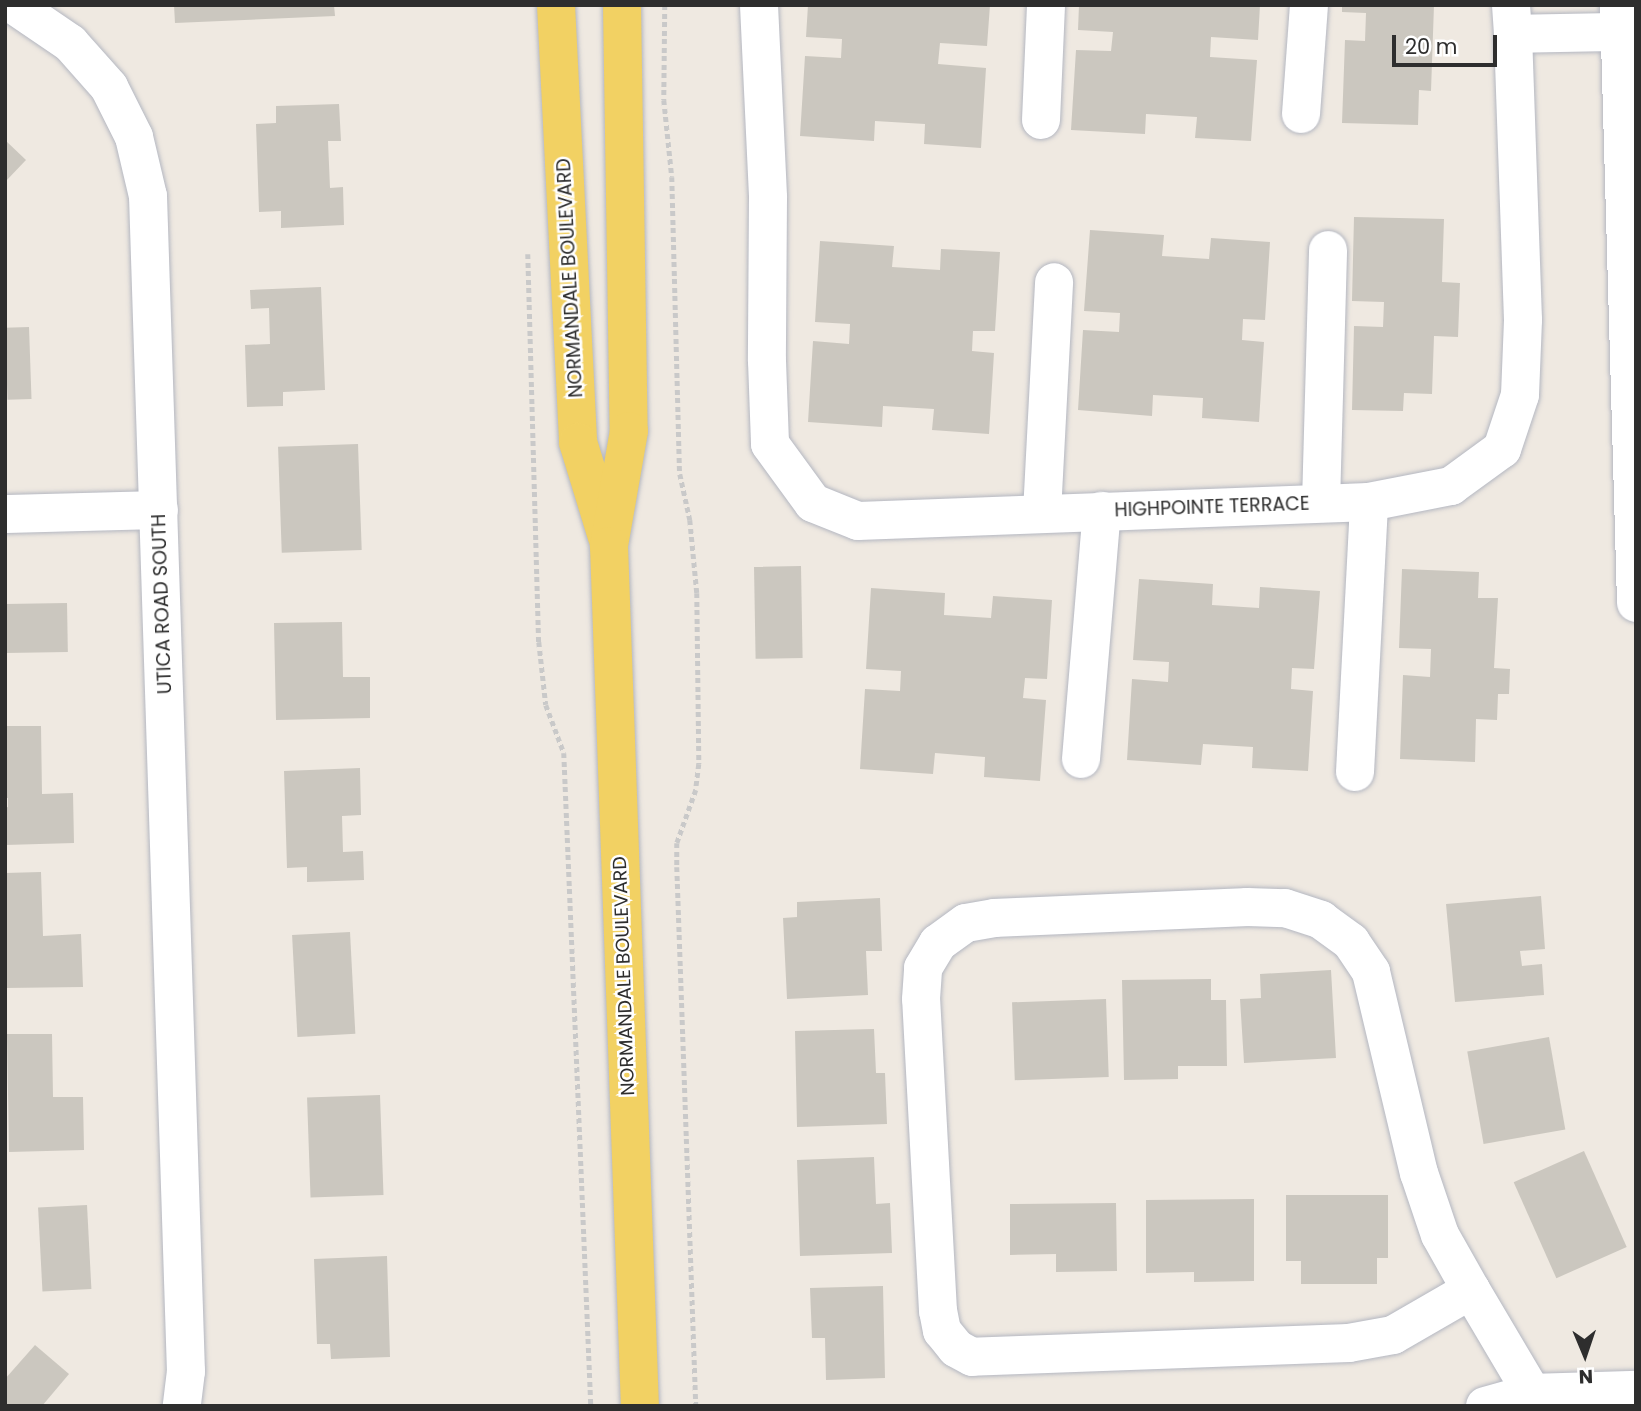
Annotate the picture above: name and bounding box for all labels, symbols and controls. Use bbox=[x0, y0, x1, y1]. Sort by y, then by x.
scale bar bbox=[1396, 21, 1501, 65]
text: 20 m bbox=[1405, 32, 1458, 61]
street label: NORMANDALE BOULEVARD bbox=[552, 158, 588, 398]
street label: HIGHPOINTE TERRACE bbox=[1114, 492, 1310, 522]
street label: UTICA ROAD SOUTH bbox=[147, 513, 177, 695]
street label: NORMANDALE BOULEVARD bbox=[608, 856, 640, 1096]
north arrow bbox=[1550, 1320, 1620, 1390]
text: N bbox=[1578, 1363, 1593, 1390]

